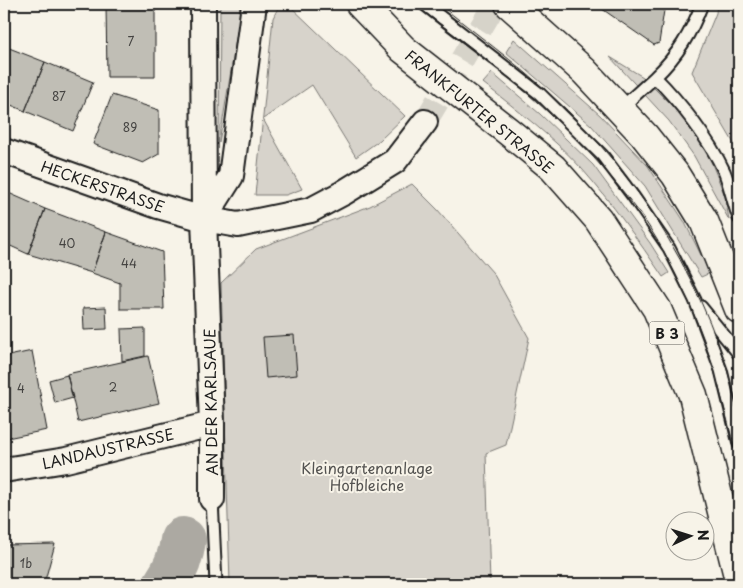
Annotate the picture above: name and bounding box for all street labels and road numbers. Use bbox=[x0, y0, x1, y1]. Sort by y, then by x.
street label: FRANKFURTER STRASSE bbox=[401, 44, 559, 178]
street label: HECKERSTRASSE bbox=[38, 154, 168, 218]
road number: B 3 bbox=[650, 322, 684, 344]
street label: AN DER KARLSAUE bbox=[197, 328, 223, 476]
street label: LANDAUSTRASSE bbox=[40, 422, 176, 474]

